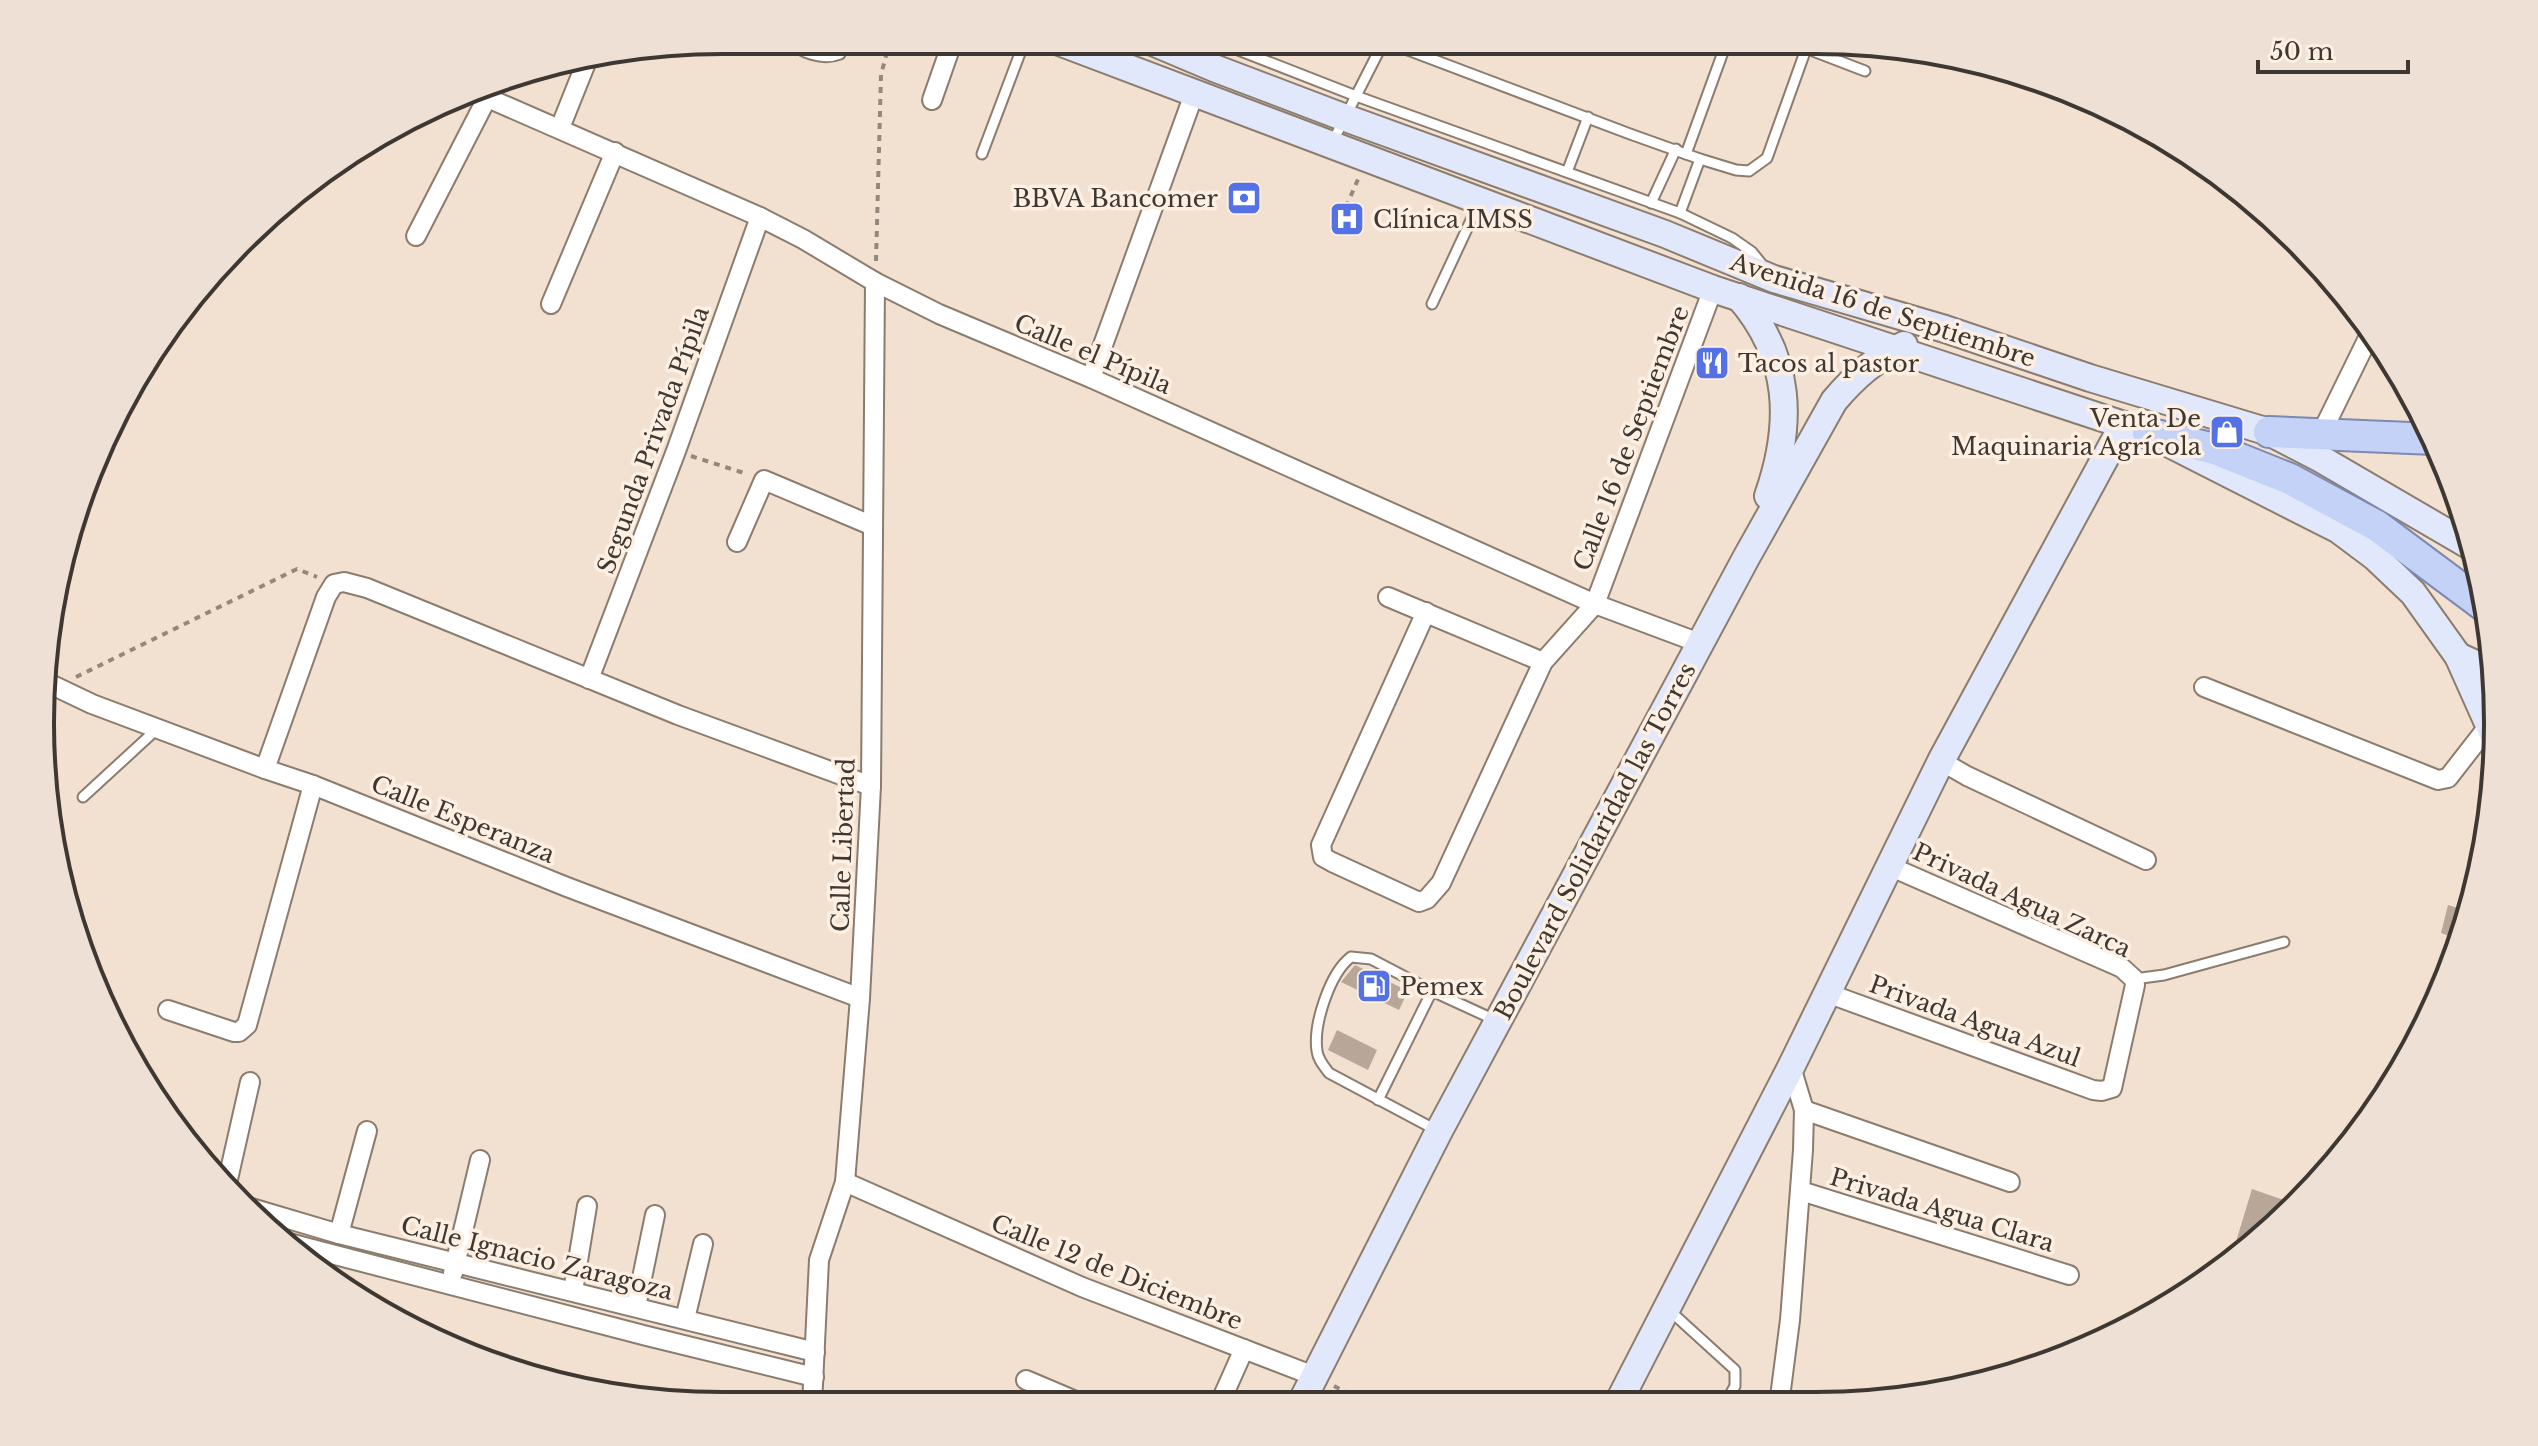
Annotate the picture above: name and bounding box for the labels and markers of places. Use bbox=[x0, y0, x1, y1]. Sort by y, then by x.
bank icon: BBVA Bancomer bbox=[1225, 179, 1263, 217]
place label: BBVA Bancomer bbox=[1013, 184, 1219, 213]
hospital icon: Clínica IMSS bbox=[1328, 200, 1366, 238]
place label: Clínica IMSS bbox=[1373, 205, 1533, 234]
restaurant icon: Tacos al pastor bbox=[1693, 344, 1731, 382]
place label: Tacos al pastor bbox=[1738, 349, 1920, 378]
place label: Venta De Maquinaria Agrícola bbox=[1951, 404, 2202, 461]
shop icon: Venta De Maquinaria Agrícola bbox=[2208, 413, 2246, 451]
fuel station icon: Pemex bbox=[1355, 967, 1393, 1005]
place label: Pemex bbox=[1400, 972, 1484, 1001]

